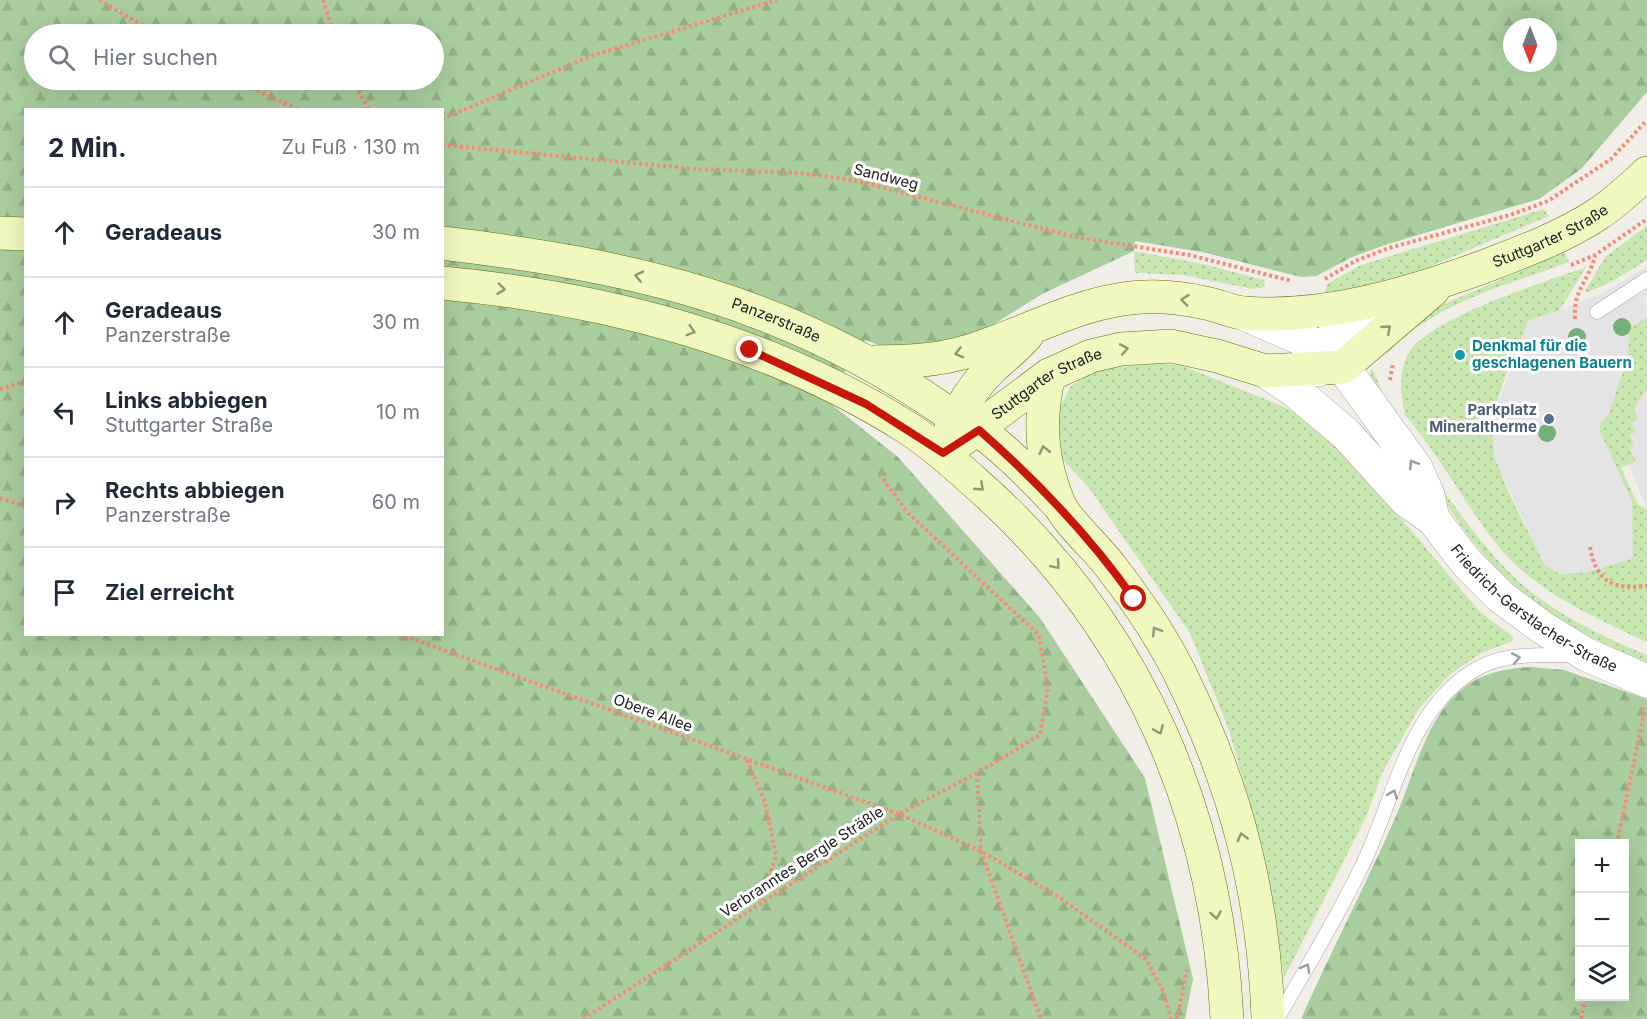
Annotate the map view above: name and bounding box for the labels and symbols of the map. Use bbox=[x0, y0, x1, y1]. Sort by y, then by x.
north arrow bbox=[1503, 18, 1557, 72]
street label: Sandweg bbox=[852, 159, 920, 194]
street label: Stuttgarter Straße bbox=[1490, 200, 1612, 271]
one-way arrow bbox=[634, 270, 644, 283]
one-way arrow bbox=[496, 283, 505, 295]
street label: Panzerstraße bbox=[729, 293, 824, 346]
one-way arrow bbox=[1180, 294, 1190, 307]
one-way arrow bbox=[685, 324, 696, 336]
one-way arrow bbox=[1380, 325, 1391, 336]
route end bbox=[736, 336, 762, 362]
place label: Denkmal für die geschlagenen Bauern bbox=[1472, 336, 1632, 372]
one-way arrow bbox=[1118, 343, 1128, 356]
street label: Stuttgarter Straße bbox=[987, 344, 1104, 424]
one-way arrow bbox=[954, 346, 964, 359]
marker: Denkmal für die geschlagenen Bauern bbox=[1453, 348, 1467, 362]
place label: Parkplatz Mineraltherme bbox=[1429, 400, 1537, 436]
marker: Parkplatz Mineraltherme bbox=[1542, 412, 1556, 426]
one-way arrow bbox=[1038, 445, 1051, 455]
one-way arrow bbox=[1409, 460, 1421, 470]
one-way arrow bbox=[973, 480, 984, 491]
street label: Friedrich-Gerstlacher-Straße bbox=[1447, 540, 1620, 676]
one-way arrow bbox=[1049, 558, 1060, 569]
route start bbox=[1120, 585, 1146, 611]
one-way arrow bbox=[1152, 627, 1163, 638]
one-way arrow bbox=[1511, 652, 1521, 665]
street label: Obere Allee bbox=[611, 689, 695, 736]
one-way arrow bbox=[1152, 724, 1164, 735]
one-way arrow bbox=[1385, 789, 1398, 800]
street label: Verbranntes Bergle Sträßle bbox=[717, 802, 887, 922]
one-way arrow bbox=[1237, 832, 1250, 842]
one-way arrow bbox=[1209, 911, 1221, 920]
one-way arrow bbox=[1299, 964, 1310, 974]

